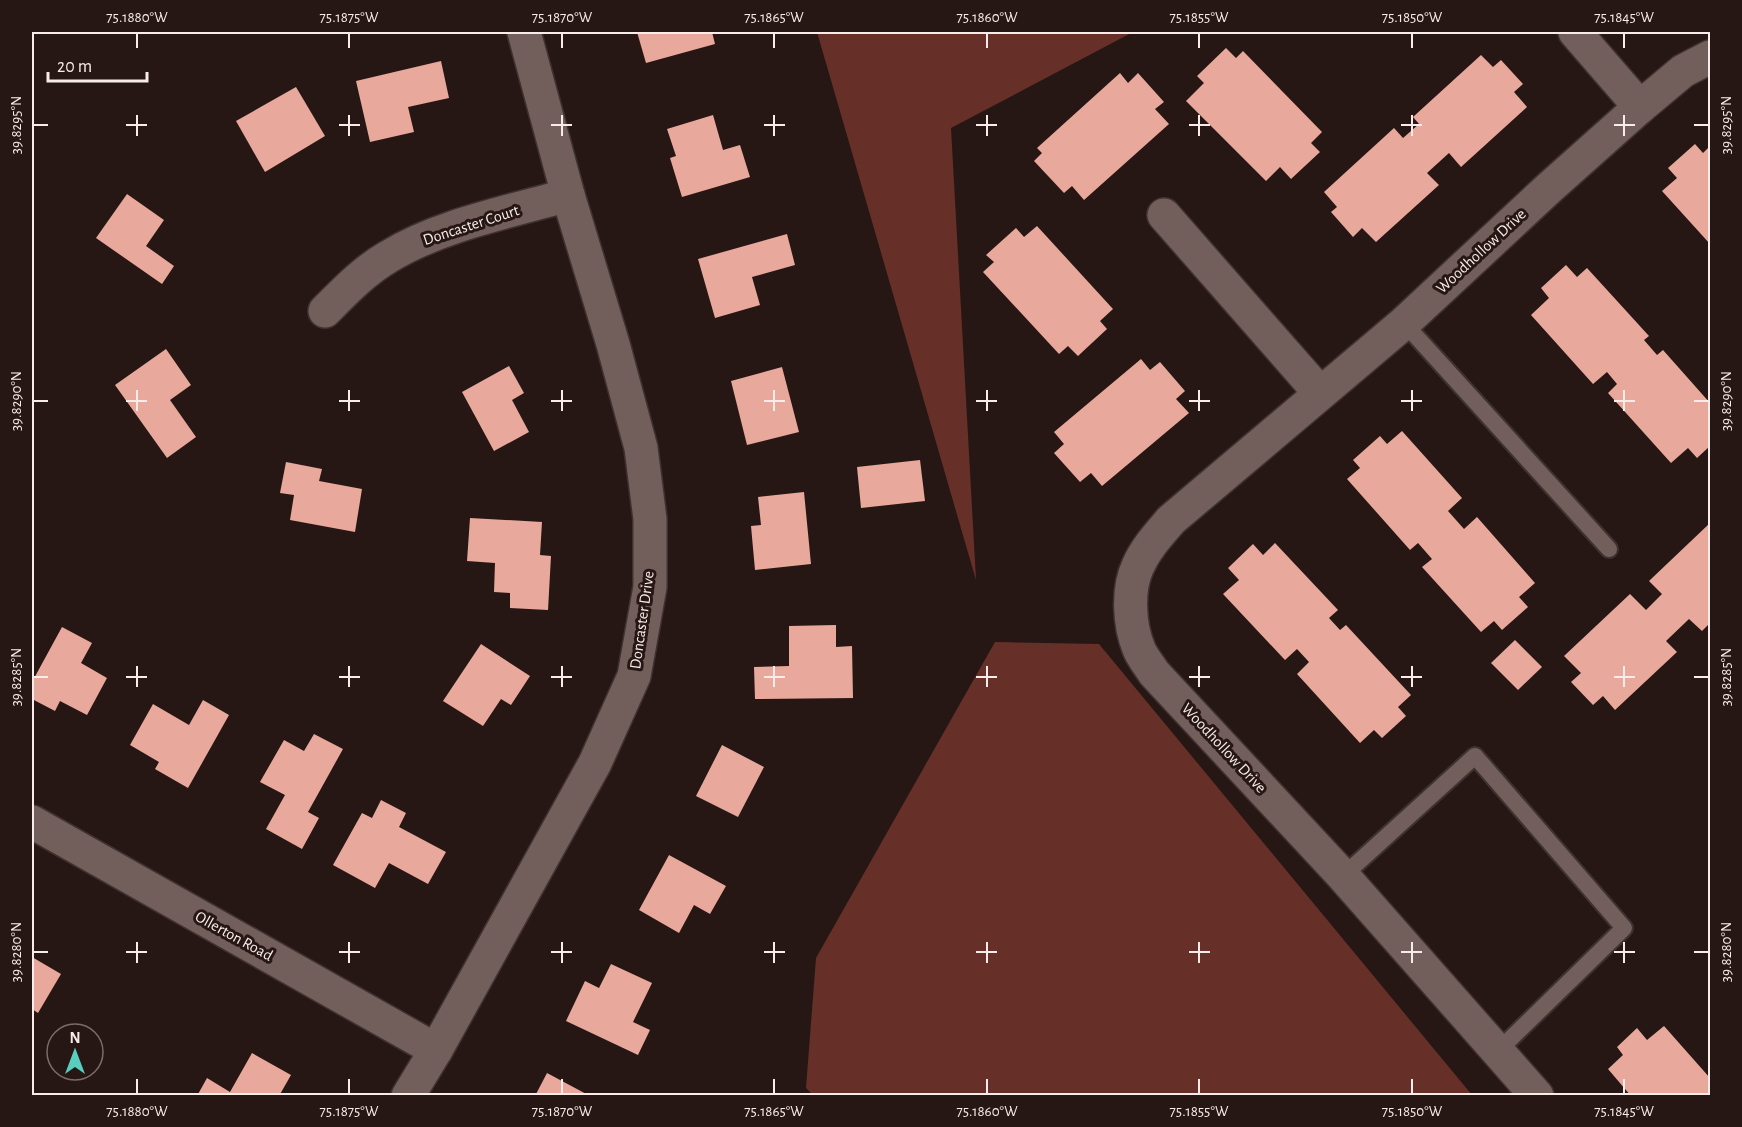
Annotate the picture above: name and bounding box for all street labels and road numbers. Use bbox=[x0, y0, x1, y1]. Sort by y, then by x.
street label: Doncaster Court bbox=[421, 202, 521, 248]
street label: Woodhollow Drive bbox=[1433, 206, 1529, 296]
street label: Doncaster Drive bbox=[627, 570, 657, 670]
street label: Woodhollow Drive bbox=[1179, 700, 1269, 796]
street label: Ollerton Road bbox=[193, 908, 275, 964]

